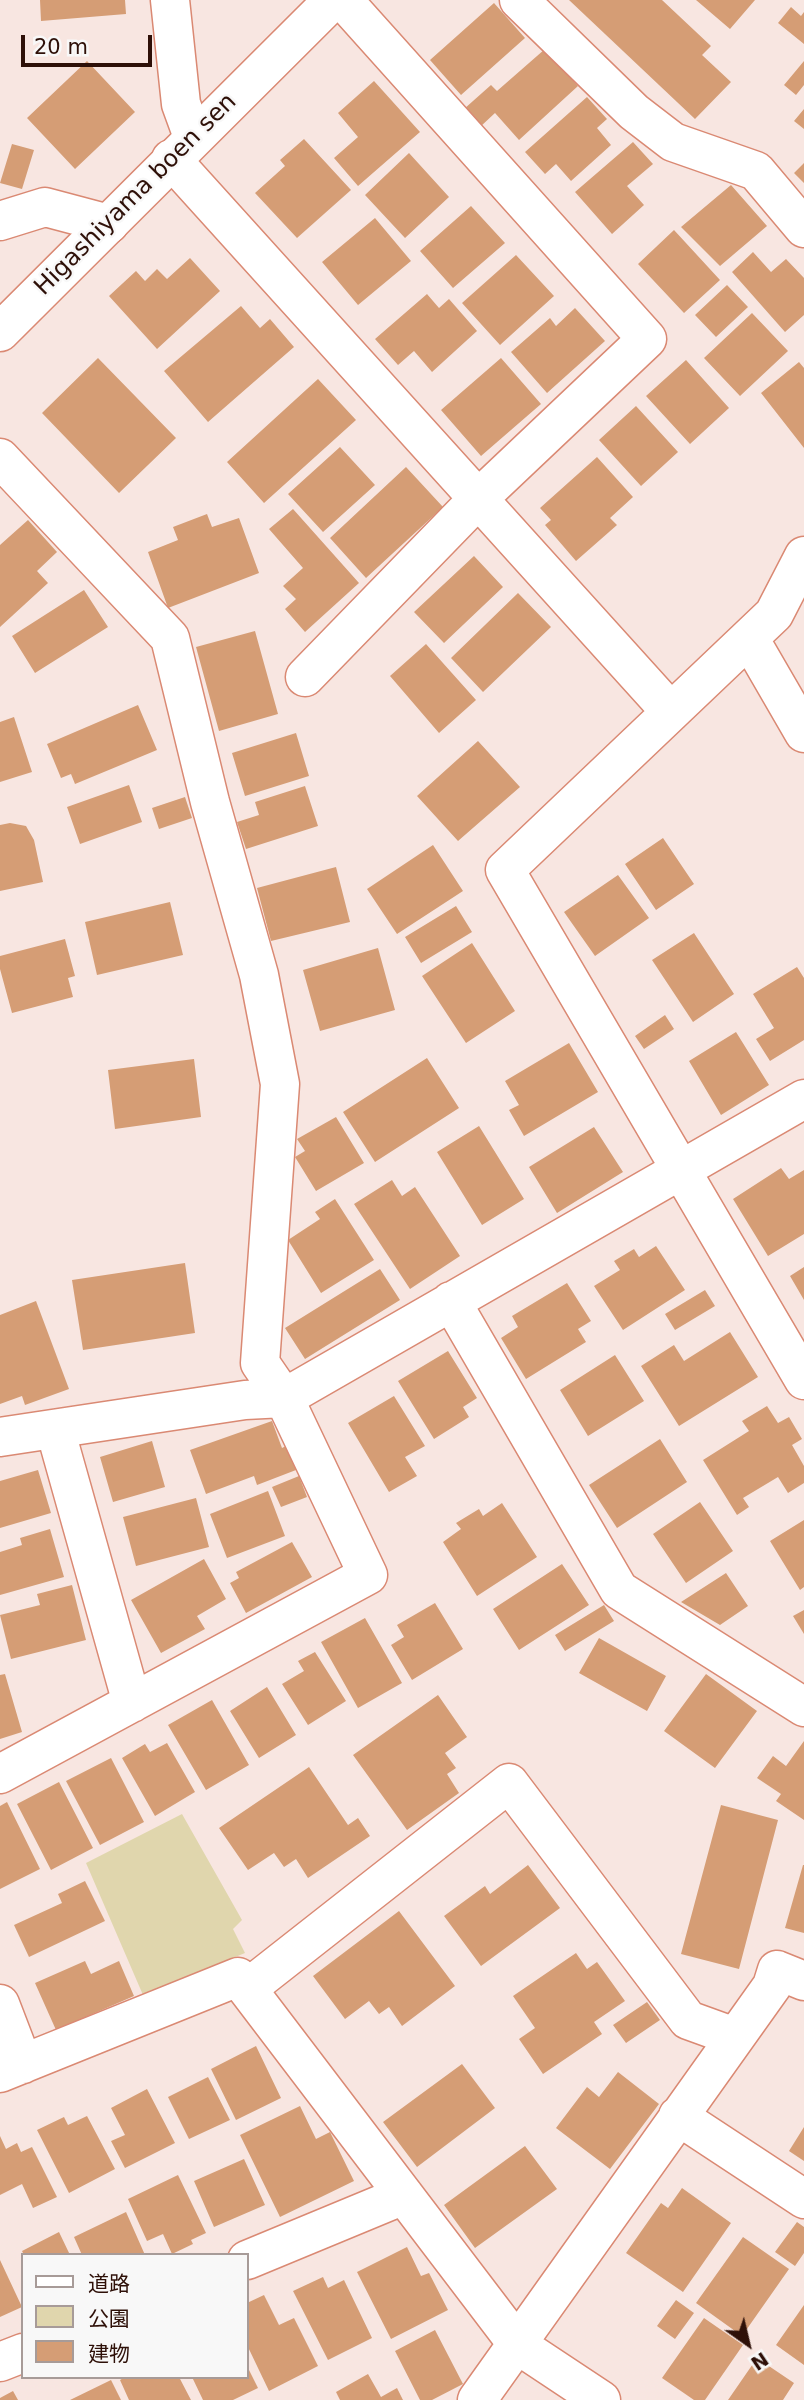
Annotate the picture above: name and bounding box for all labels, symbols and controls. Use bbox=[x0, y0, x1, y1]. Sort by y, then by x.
scale bar bbox=[24, 21, 156, 65]
text: 20 m bbox=[34, 35, 88, 59]
street label: Higashiyama boen sen bbox=[29, 88, 243, 302]
legend bbox=[21, 2253, 248, 2379]
text: 道路 bbox=[88, 2272, 130, 2296]
text: 公園 bbox=[88, 2307, 130, 2331]
north arrow bbox=[713, 2309, 783, 2379]
text: 建物 bbox=[88, 2342, 130, 2366]
text: N bbox=[747, 2348, 772, 2375]

